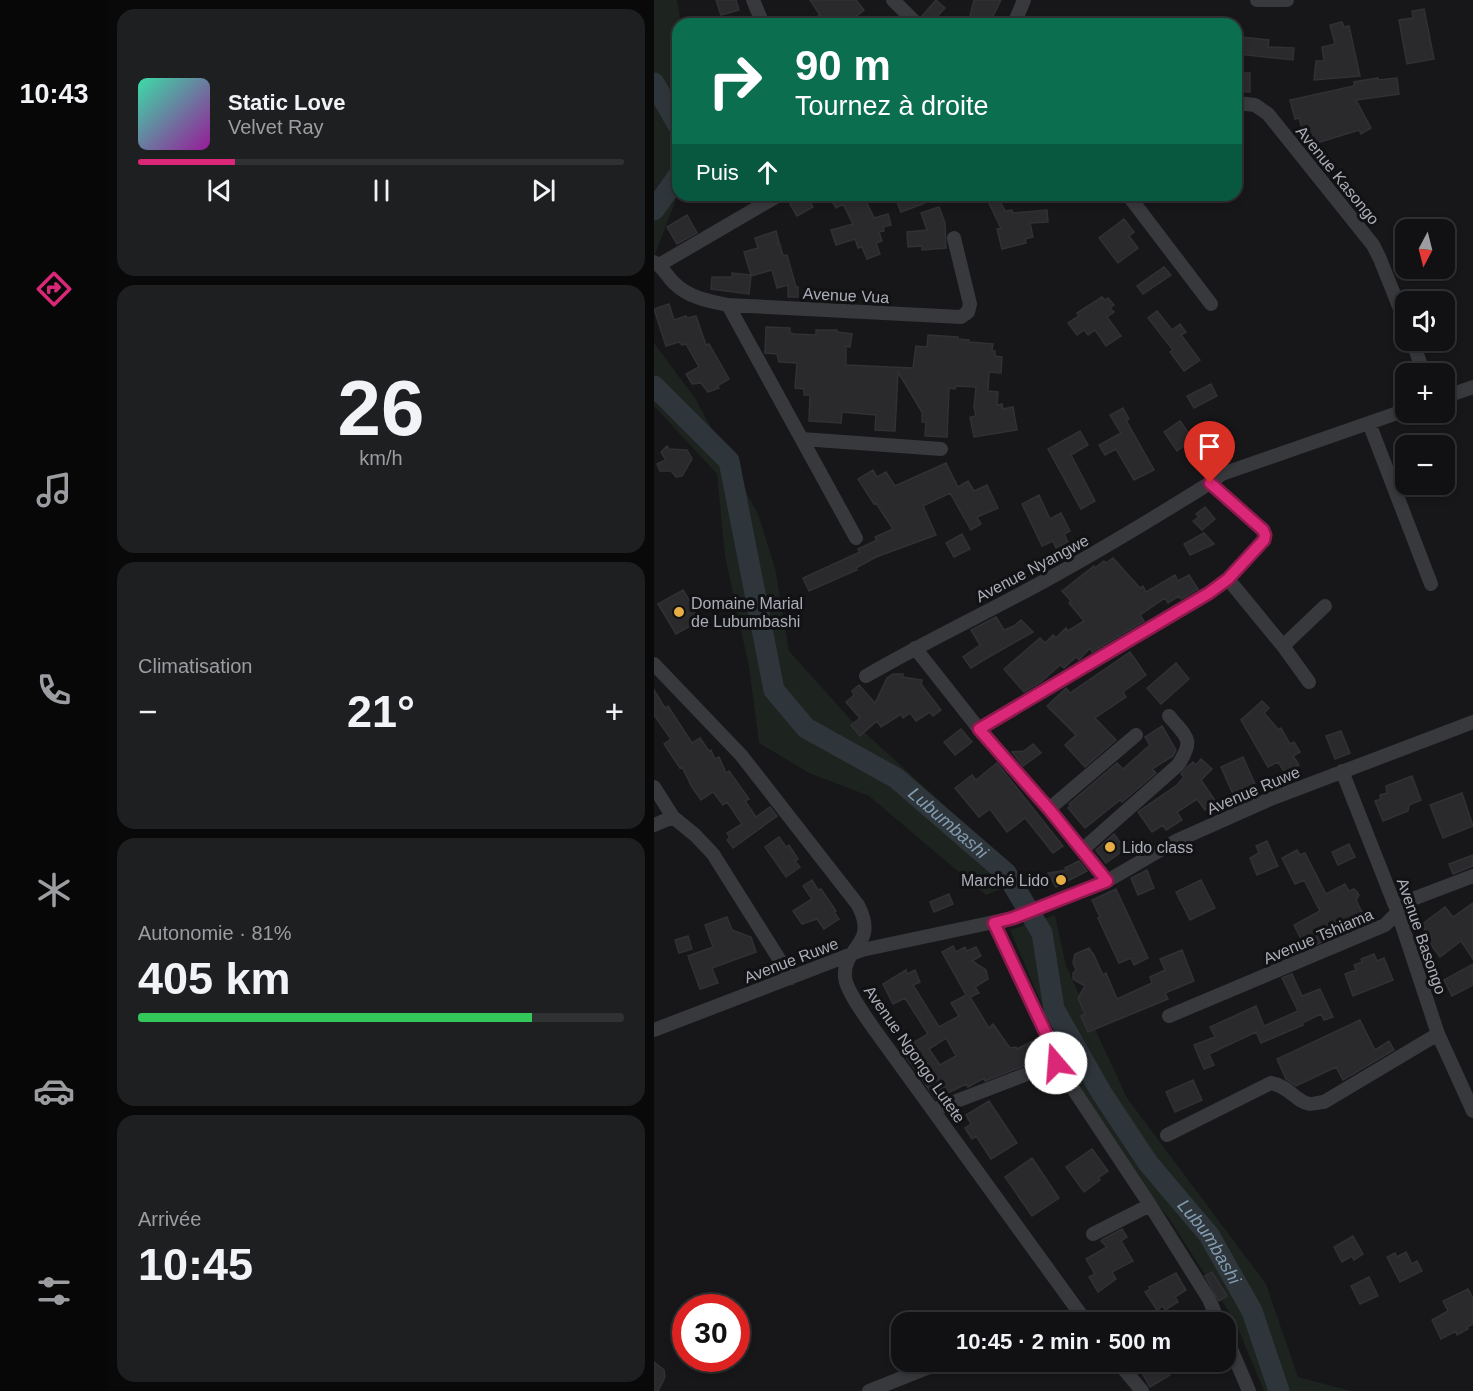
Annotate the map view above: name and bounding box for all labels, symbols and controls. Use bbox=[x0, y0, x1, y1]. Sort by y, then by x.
icon: right bbox=[696, 42, 774, 120]
text: 90 m bbox=[795, 42, 891, 89]
text: 10:43 bbox=[19, 79, 89, 109]
text: Static Love bbox=[228, 90, 345, 115]
text: Tournez à droite bbox=[795, 91, 989, 121]
text: Velvet Ray bbox=[228, 116, 324, 138]
street label: Avenue Kasongo bbox=[1293, 123, 1383, 228]
icon: ahead bbox=[751, 156, 784, 189]
text: Puis bbox=[696, 160, 739, 185]
icon: previous bbox=[203, 174, 236, 207]
icon: pause bbox=[365, 174, 398, 207]
icon: next bbox=[527, 174, 560, 207]
north arrow bbox=[1395, 219, 1455, 279]
map controls bbox=[1395, 219, 1455, 495]
icon: directions bbox=[33, 268, 75, 310]
street label: Avenue Vua bbox=[802, 285, 890, 306]
button: sound bbox=[1395, 291, 1455, 351]
button: + bbox=[1395, 363, 1455, 423]
text: 26 bbox=[338, 364, 424, 452]
pin bbox=[1184, 421, 1235, 483]
icon: arrive bbox=[1193, 430, 1226, 463]
button: − bbox=[1395, 435, 1455, 495]
text: km/h bbox=[359, 447, 403, 469]
icon: music bbox=[33, 469, 75, 511]
street label: Avenue Nyangwe bbox=[973, 532, 1092, 605]
place label: Domaine Marial de Lubumbashi bbox=[691, 595, 803, 630]
marker: Domaine Marial de Lubumbashi bbox=[672, 605, 686, 619]
text: Climatisation bbox=[138, 655, 252, 677]
icon: phone bbox=[33, 669, 75, 711]
text: 21° bbox=[347, 686, 415, 737]
text: − bbox=[138, 693, 157, 730]
text: + bbox=[605, 693, 624, 730]
street label: Avenue Ruwe bbox=[1204, 763, 1302, 818]
water label: Lubumbashi bbox=[904, 783, 993, 863]
place label: Lido class bbox=[1122, 839, 1193, 856]
marker: Lido class bbox=[1103, 840, 1117, 854]
icon: climate bbox=[33, 869, 75, 911]
place label: Marché Lido bbox=[961, 872, 1049, 889]
marker: Marché Lido bbox=[1054, 873, 1068, 887]
street label: Avenue Basongo bbox=[1394, 876, 1449, 997]
street label: Avenue Tshiama bbox=[1261, 906, 1376, 967]
text: Autonomie · 81% bbox=[138, 922, 291, 944]
street label: Avenue Ruwe bbox=[742, 935, 841, 986]
text: 405 km bbox=[138, 953, 291, 1004]
street label: Avenue Ngongo Lutete bbox=[861, 982, 968, 1126]
position arrow bbox=[1024, 1031, 1088, 1095]
icon: car bbox=[33, 1070, 75, 1112]
water label: Lubumbashi bbox=[1173, 1196, 1245, 1289]
text: Arrivée bbox=[138, 1208, 201, 1230]
text: 10:45 bbox=[138, 1239, 253, 1290]
icon: filters bbox=[33, 1270, 75, 1312]
speed limit sign: 30 bbox=[672, 1294, 750, 1372]
text: 10:45 · 2 min · 500 m bbox=[956, 1329, 1171, 1354]

